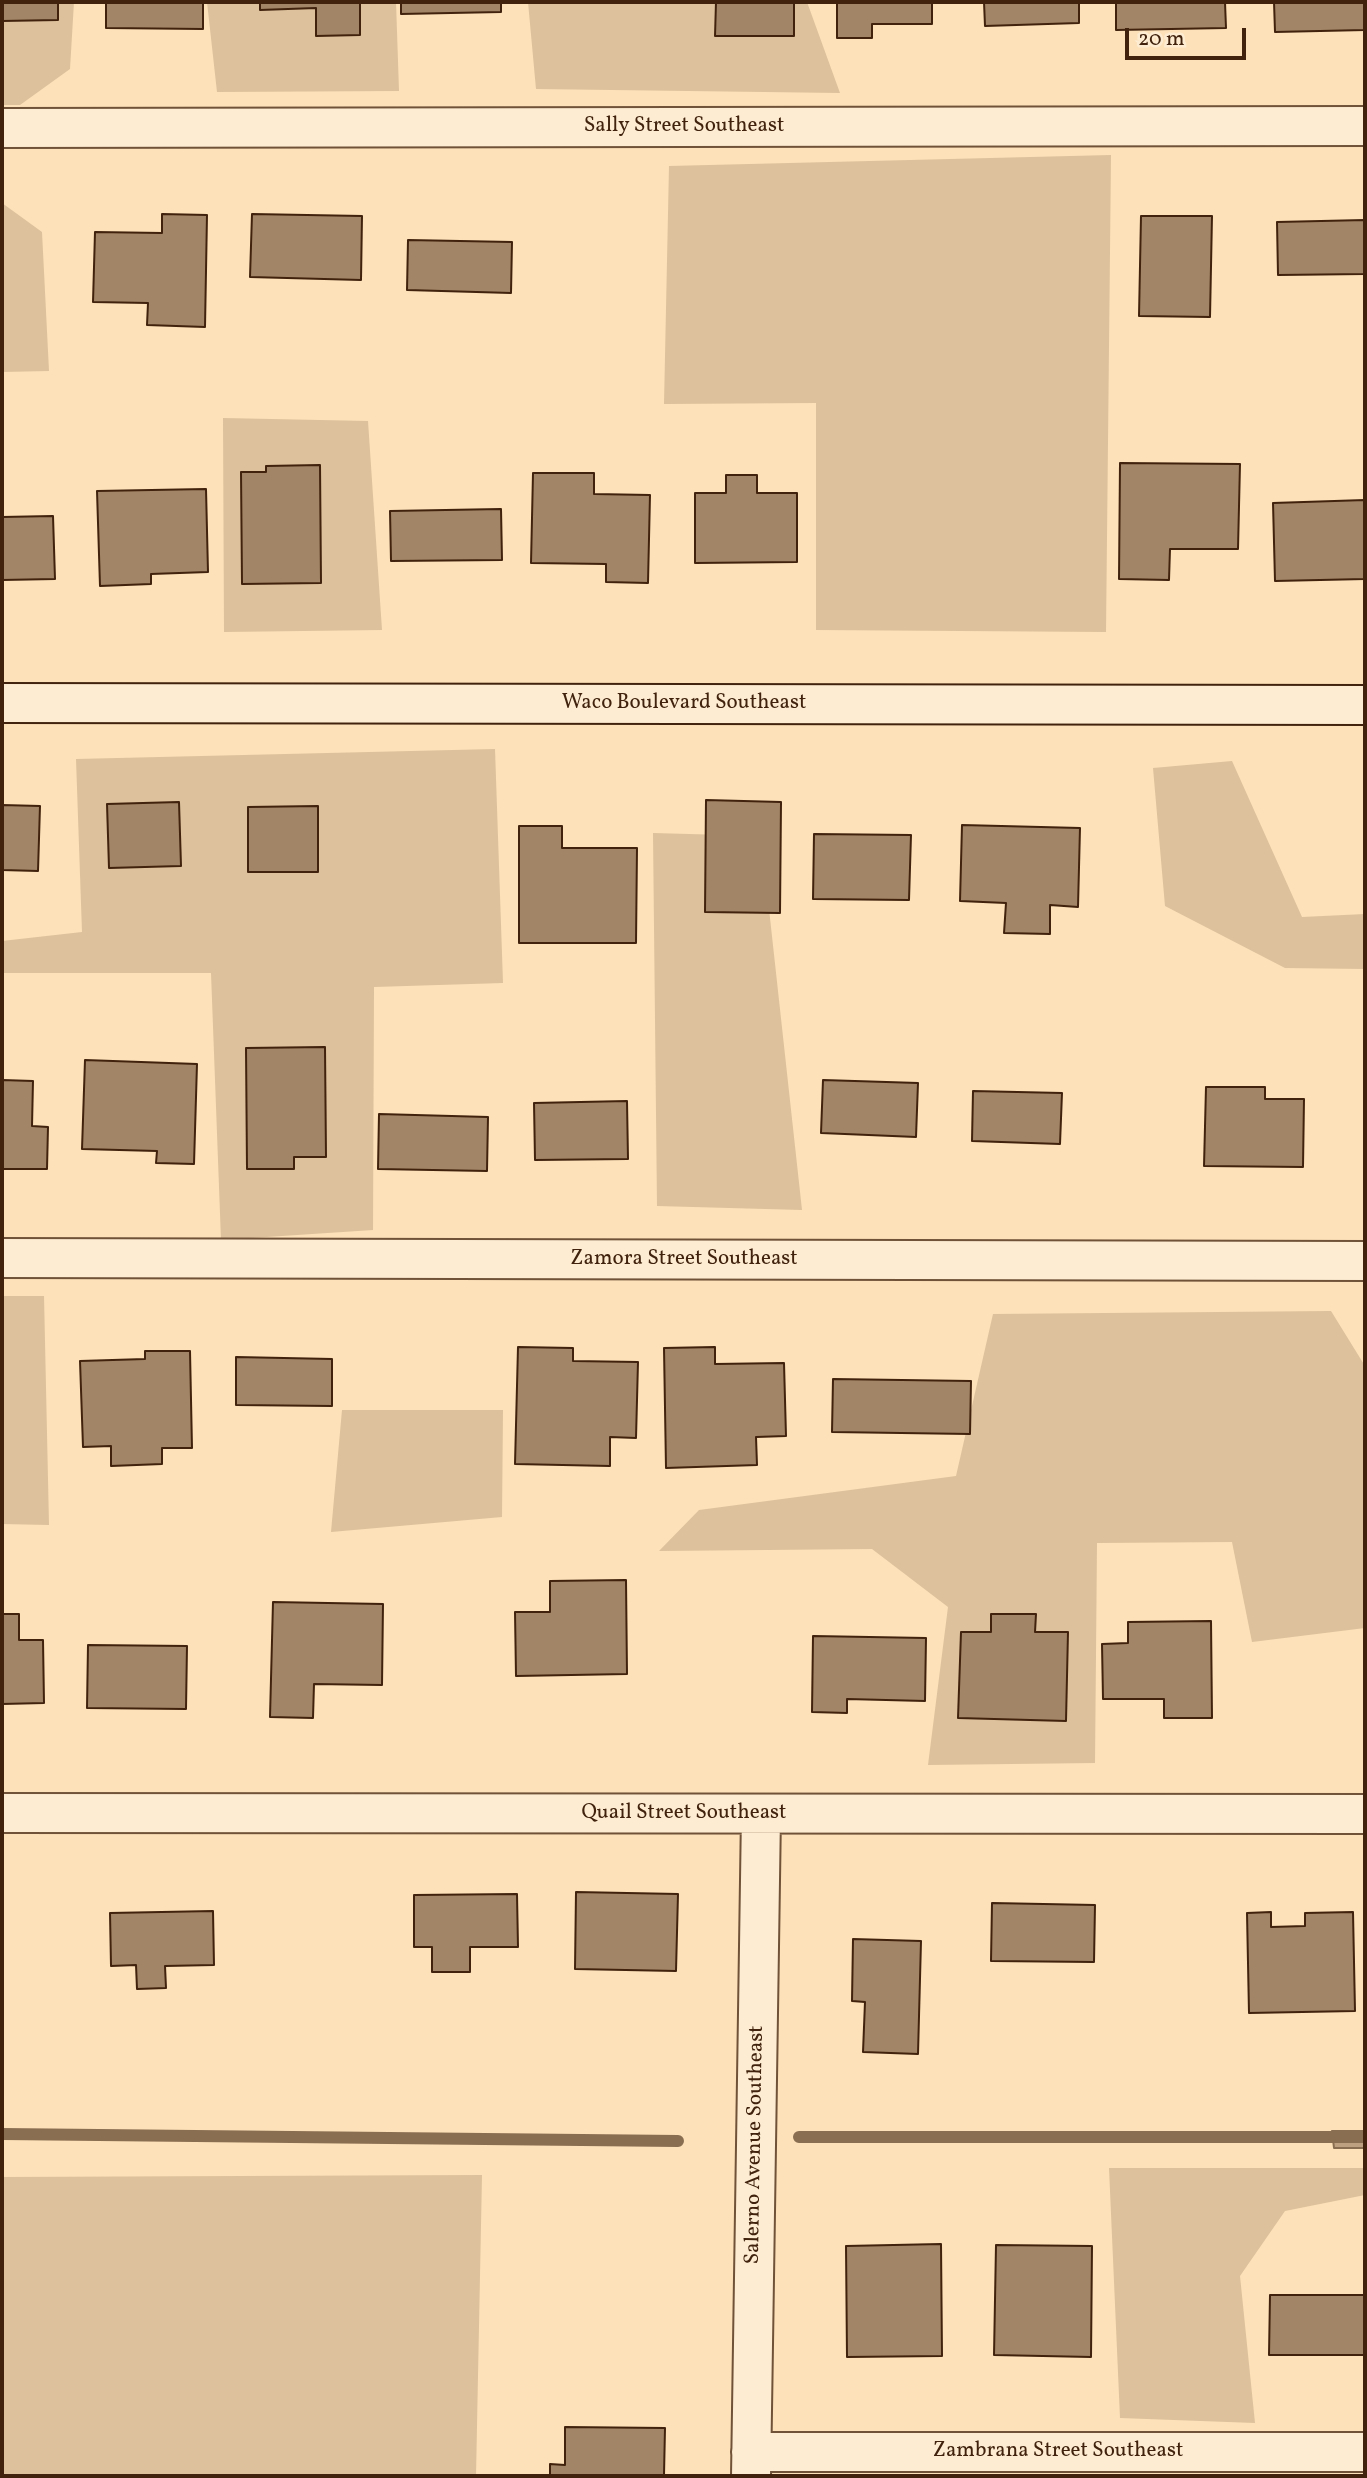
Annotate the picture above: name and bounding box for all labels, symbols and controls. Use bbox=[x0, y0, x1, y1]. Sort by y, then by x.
scale bar bbox=[1129, 14, 1250, 58]
text: 20 m bbox=[1138, 25, 1184, 54]
street label: Sally Street Southeast bbox=[584, 114, 784, 140]
street label: Waco Boulevard Southeast bbox=[562, 691, 806, 717]
street label: Zamora Street Southeast bbox=[570, 1247, 798, 1273]
street label: Quail Street Southeast bbox=[582, 1801, 786, 1827]
street label: Salerno Avenue Southeast bbox=[741, 2025, 771, 2265]
street label: Zambrana Street Southeast bbox=[933, 2439, 1183, 2465]

